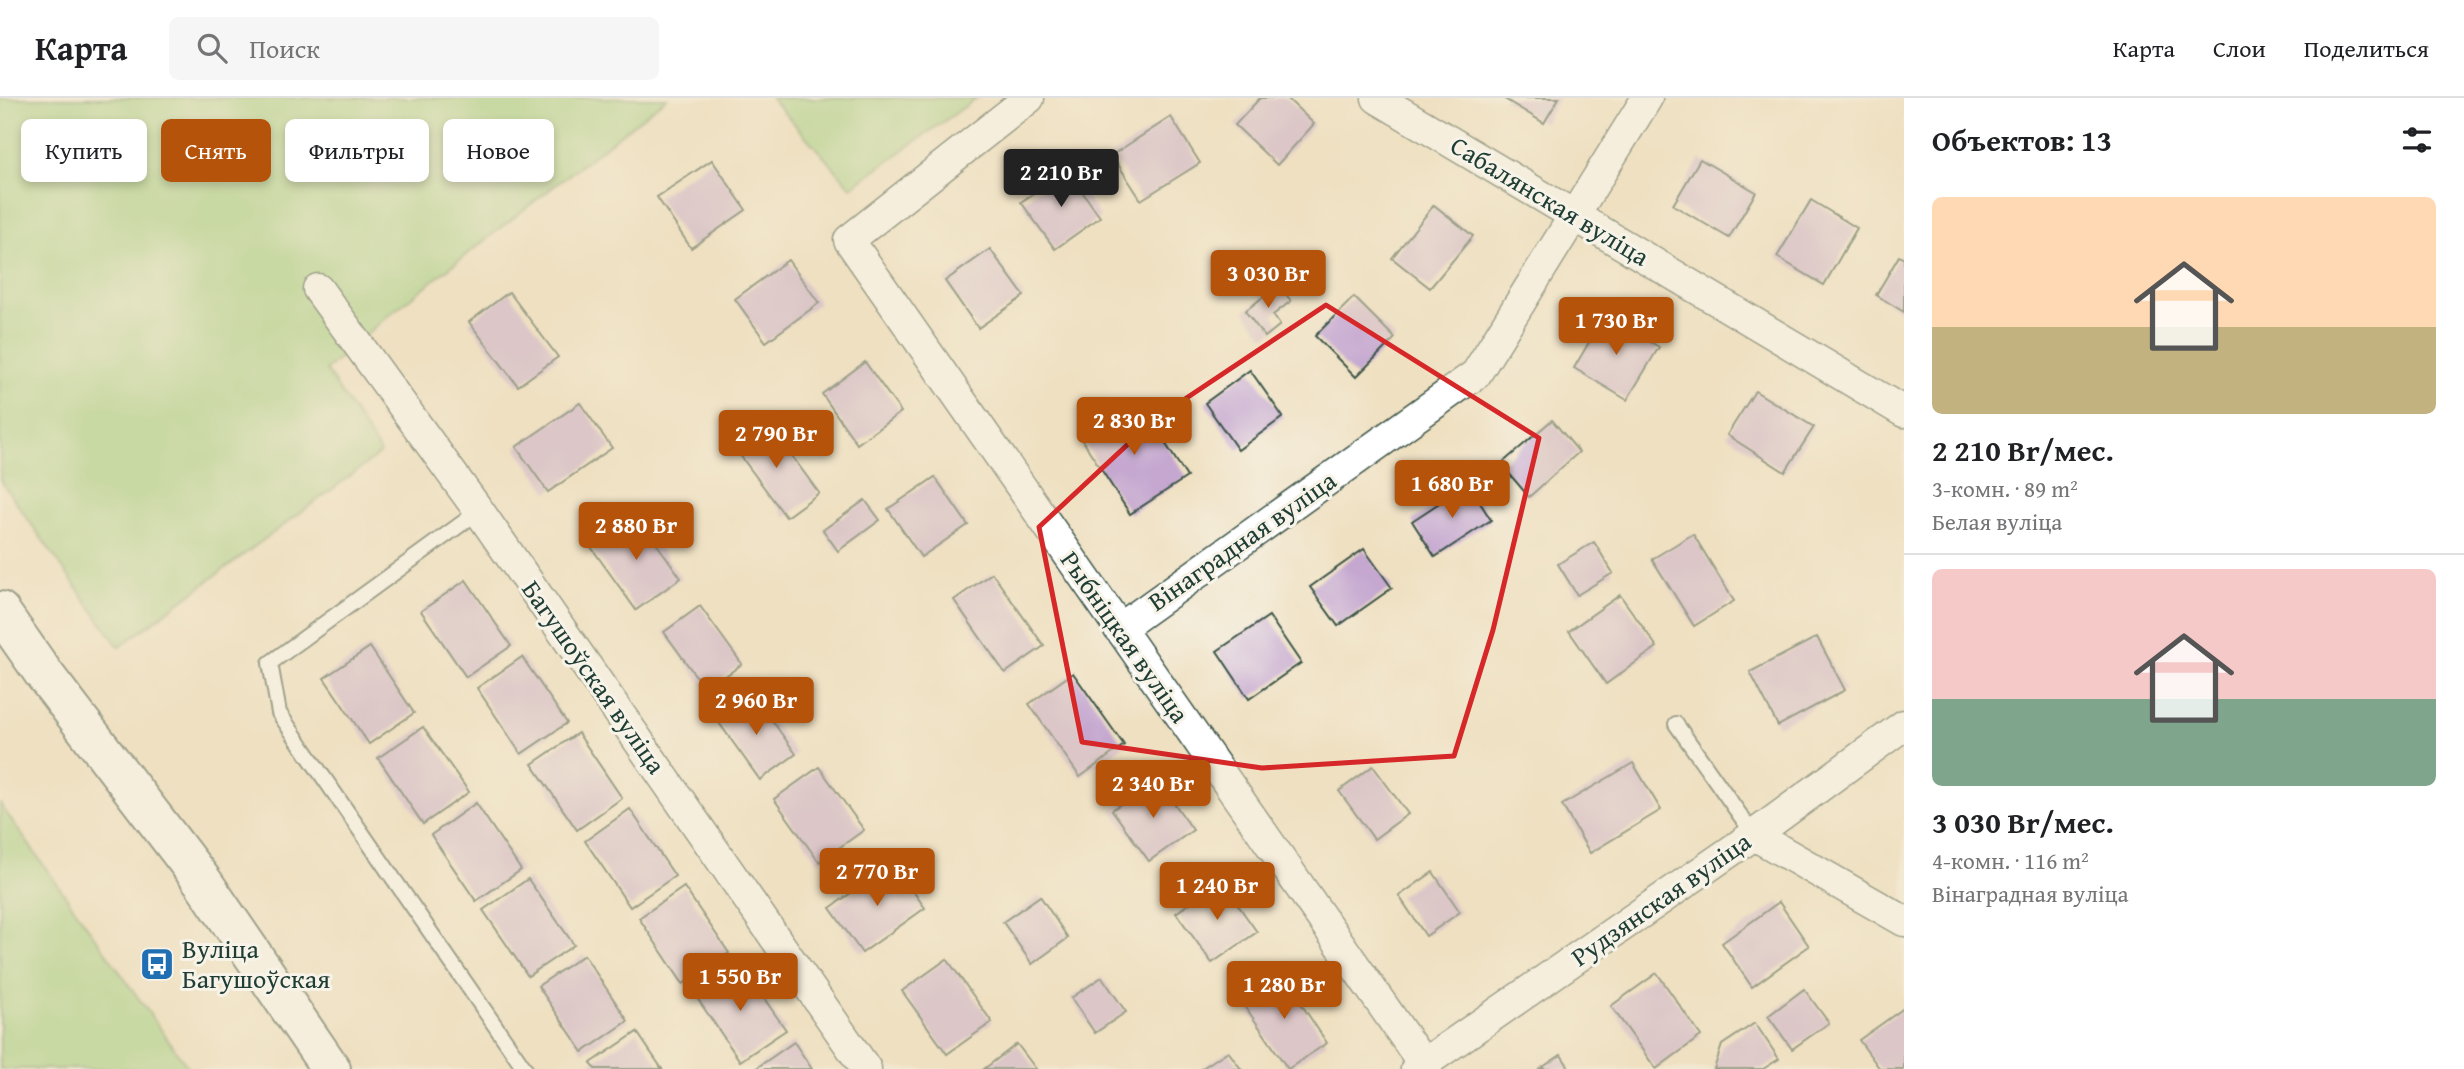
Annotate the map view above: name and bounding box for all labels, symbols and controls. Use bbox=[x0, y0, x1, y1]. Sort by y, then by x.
search box bbox=[169, 17, 659, 80]
text: Карта bbox=[35, 24, 127, 72]
icon: search bbox=[193, 29, 231, 67]
text: Поиск bbox=[249, 29, 320, 68]
text: Карта bbox=[2113, 31, 2175, 66]
text: Слои bbox=[2213, 31, 2266, 66]
text: Поделиться bbox=[2304, 31, 2429, 66]
text: Объектов: 13 bbox=[1932, 118, 2112, 162]
chip: Купить bbox=[21, 119, 147, 182]
chip: Снять bbox=[161, 119, 271, 182]
chip: Фильтры bbox=[285, 119, 429, 182]
chip: Новое bbox=[443, 119, 554, 182]
icon: filters bbox=[2398, 121, 2436, 159]
street label: Сабалянская вуліца bbox=[1443, 126, 1658, 276]
pin: 2 210 Br bbox=[989, 150, 1133, 209]
text: 2 210 Br bbox=[1020, 155, 1102, 188]
icon: home bbox=[2121, 243, 2247, 369]
pin: 3 030 Br bbox=[1196, 250, 1340, 310]
text: 3 030 Br bbox=[1227, 256, 1309, 289]
pin: 1 730 Br bbox=[1544, 298, 1688, 357]
text: 1 730 Br bbox=[1575, 303, 1657, 336]
pin: 2 830 Br bbox=[1062, 398, 1206, 457]
text: 2 830 Br bbox=[1093, 403, 1175, 436]
pin: 2 790 Br bbox=[704, 410, 848, 470]
text: 2 790 Br bbox=[735, 416, 817, 449]
text: 2 210 Br/мес. bbox=[1932, 428, 2114, 472]
pin: 1 680 Br bbox=[1380, 460, 1524, 520]
street label: Вінаградная вуліца bbox=[1140, 461, 1344, 620]
text: 1 680 Br bbox=[1411, 466, 1493, 499]
text: 3-комн. · 89 m² bbox=[1932, 472, 2078, 505]
pin: 2 880 Br bbox=[564, 503, 708, 562]
text: Белая вуліца bbox=[1932, 505, 2062, 538]
text: 2 880 Br bbox=[595, 508, 677, 541]
street label: Рыбніцкая вуліца bbox=[1051, 543, 1200, 731]
street label: Багушоўская вуліца bbox=[513, 572, 676, 782]
icon: home bbox=[2121, 615, 2247, 741]
pin: 2 960 Br bbox=[684, 678, 828, 737]
text: 2 960 Br bbox=[715, 683, 797, 716]
pin: 2 340 Br bbox=[1081, 760, 1225, 820]
text: 2 340 Br bbox=[1112, 766, 1194, 799]
text: 3 030 Br/мес. bbox=[1932, 800, 2114, 844]
street label: Рудзянская вуліца bbox=[1563, 821, 1759, 975]
text: 4-комн. · 116 m² bbox=[1932, 844, 2089, 877]
pin: 2 770 Br bbox=[805, 848, 949, 908]
text: 2 770 Br bbox=[836, 854, 918, 887]
pin: 1 240 Br bbox=[1145, 862, 1289, 922]
text: 1 240 Br bbox=[1176, 868, 1258, 901]
text: Вінаградная вуліца bbox=[1932, 877, 2128, 910]
place label: Вуліца Багушоўская bbox=[182, 929, 330, 998]
bus stop icon: Вуліца Багушоўская bbox=[138, 945, 176, 983]
pin: 1 550 Br bbox=[668, 954, 812, 1013]
text: 1 550 Br bbox=[699, 959, 781, 992]
pin: 1 280 Br bbox=[1212, 962, 1356, 1021]
text: 1 280 Br bbox=[1243, 967, 1325, 1000]

